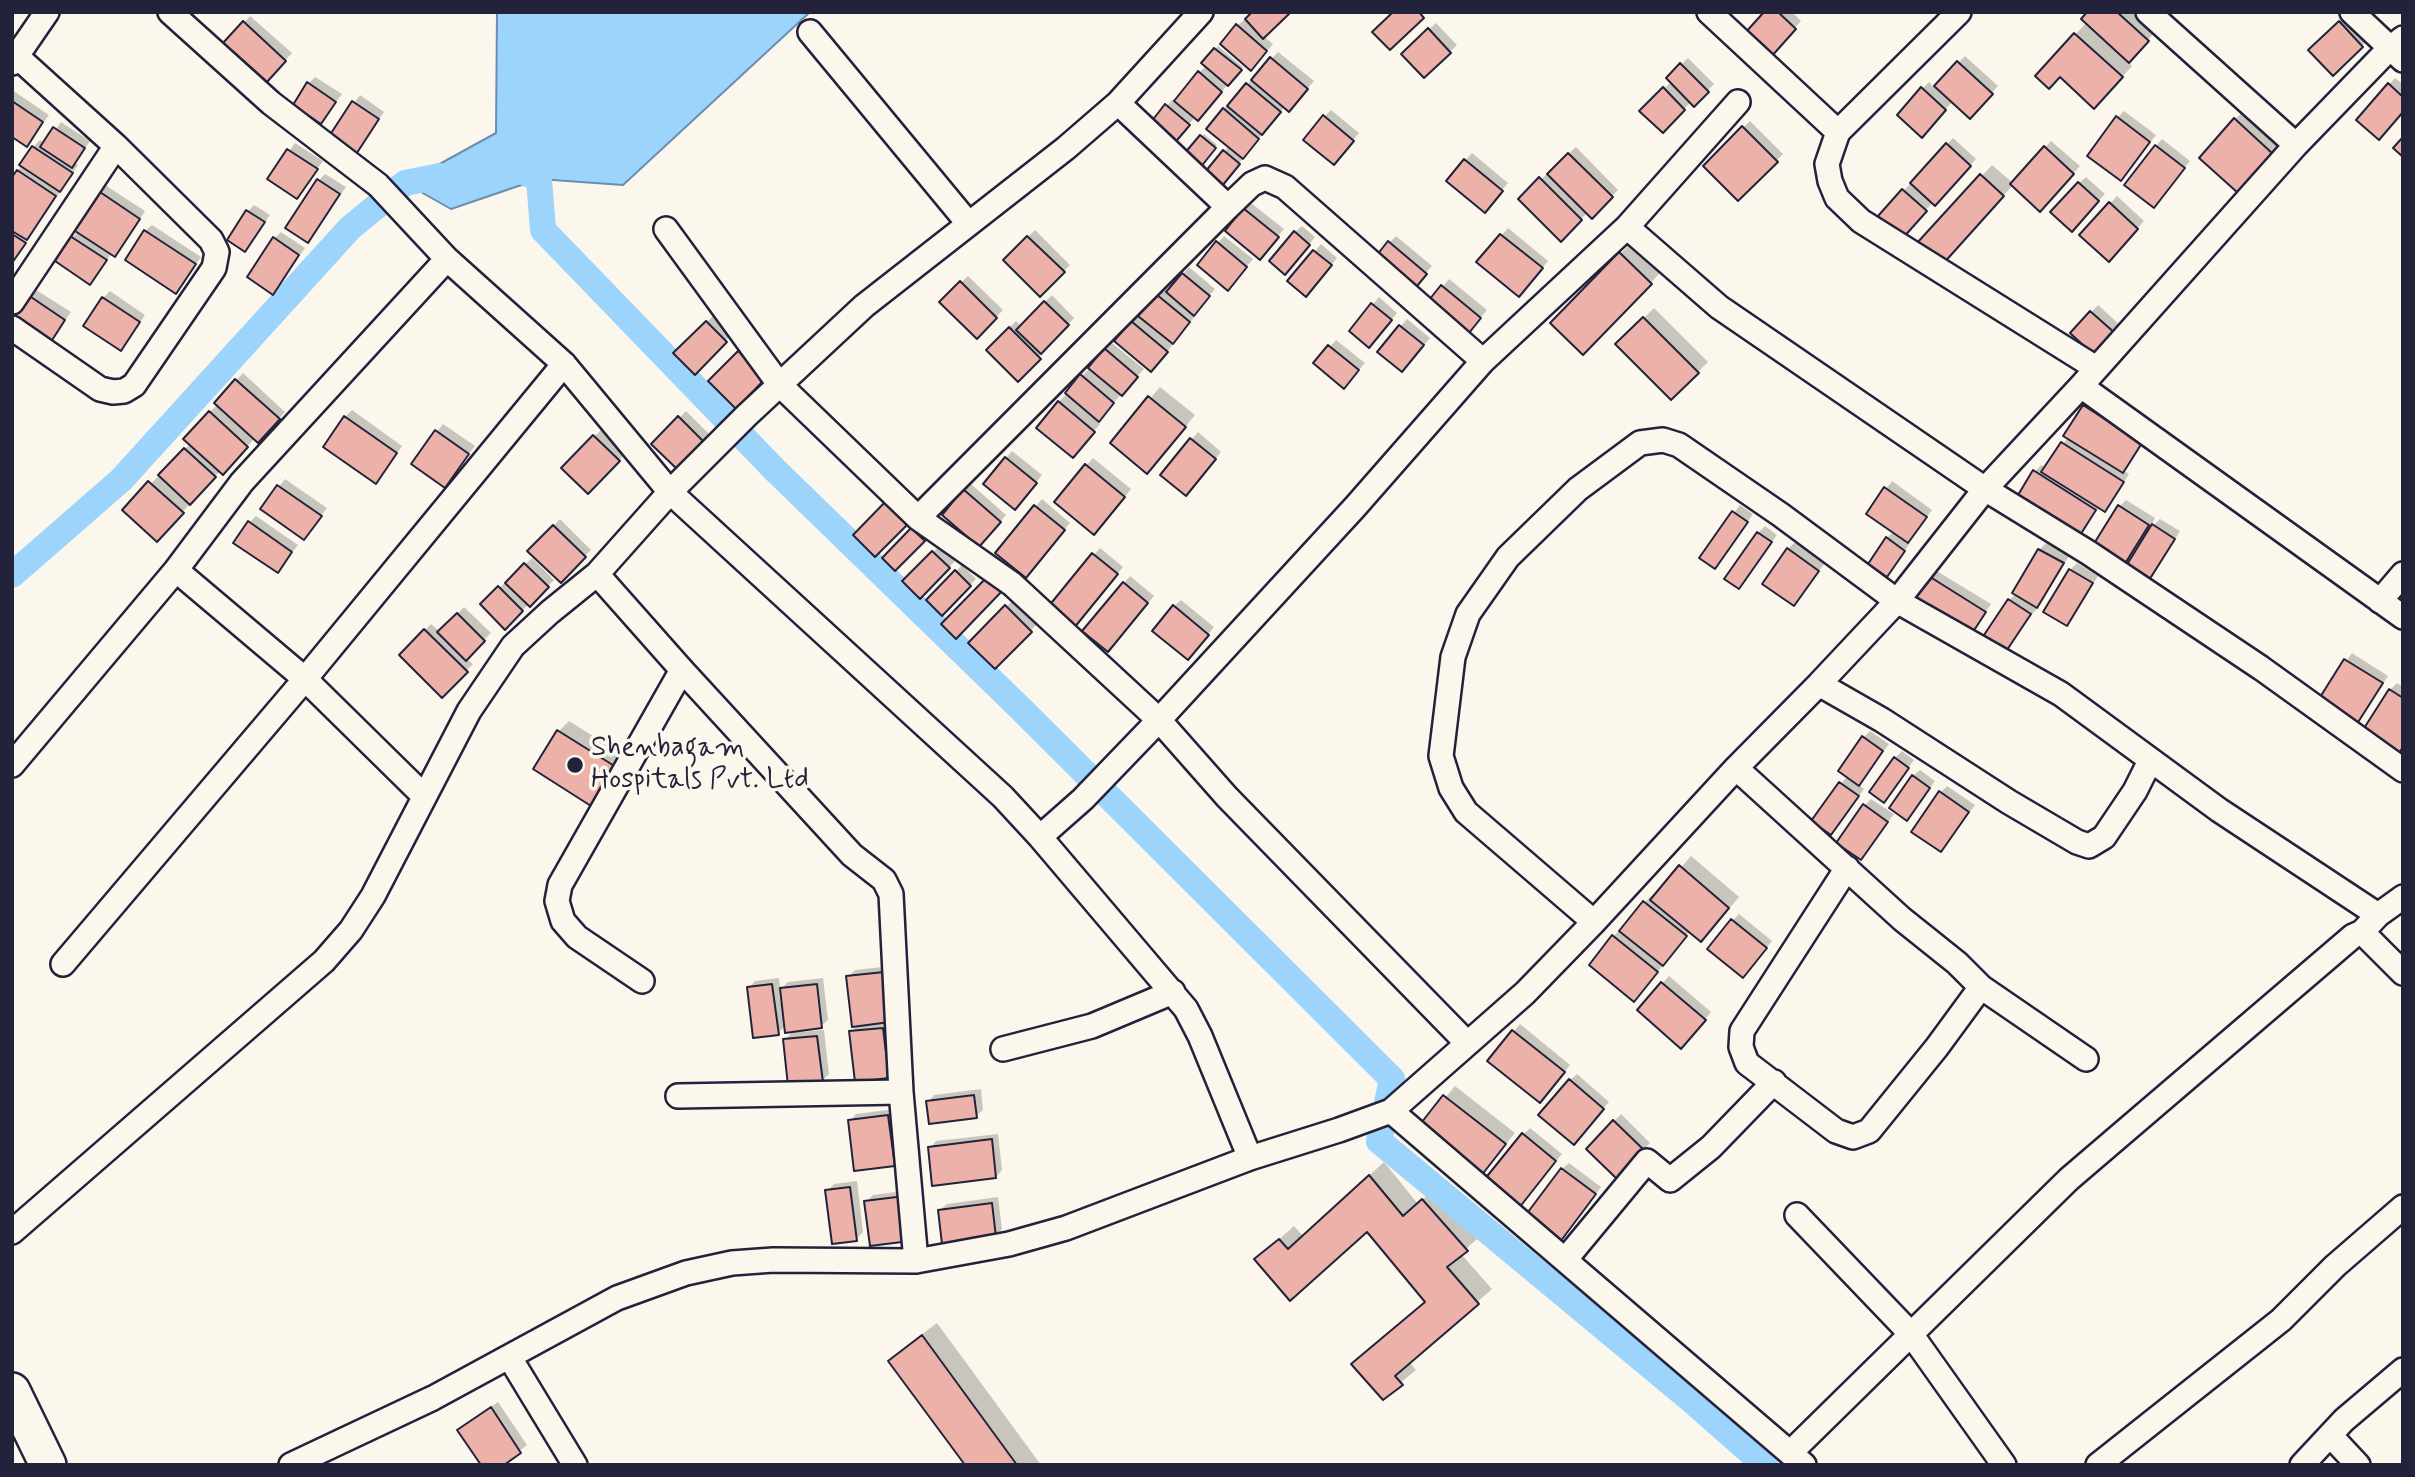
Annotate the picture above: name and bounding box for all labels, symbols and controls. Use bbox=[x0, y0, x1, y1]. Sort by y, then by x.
place label: Shenbagam Hospitals Pvt. Ltd bbox=[591, 732, 809, 798]
marker: Shenbagam Hospitals Pvt. Ltd bbox=[565, 755, 585, 775]

